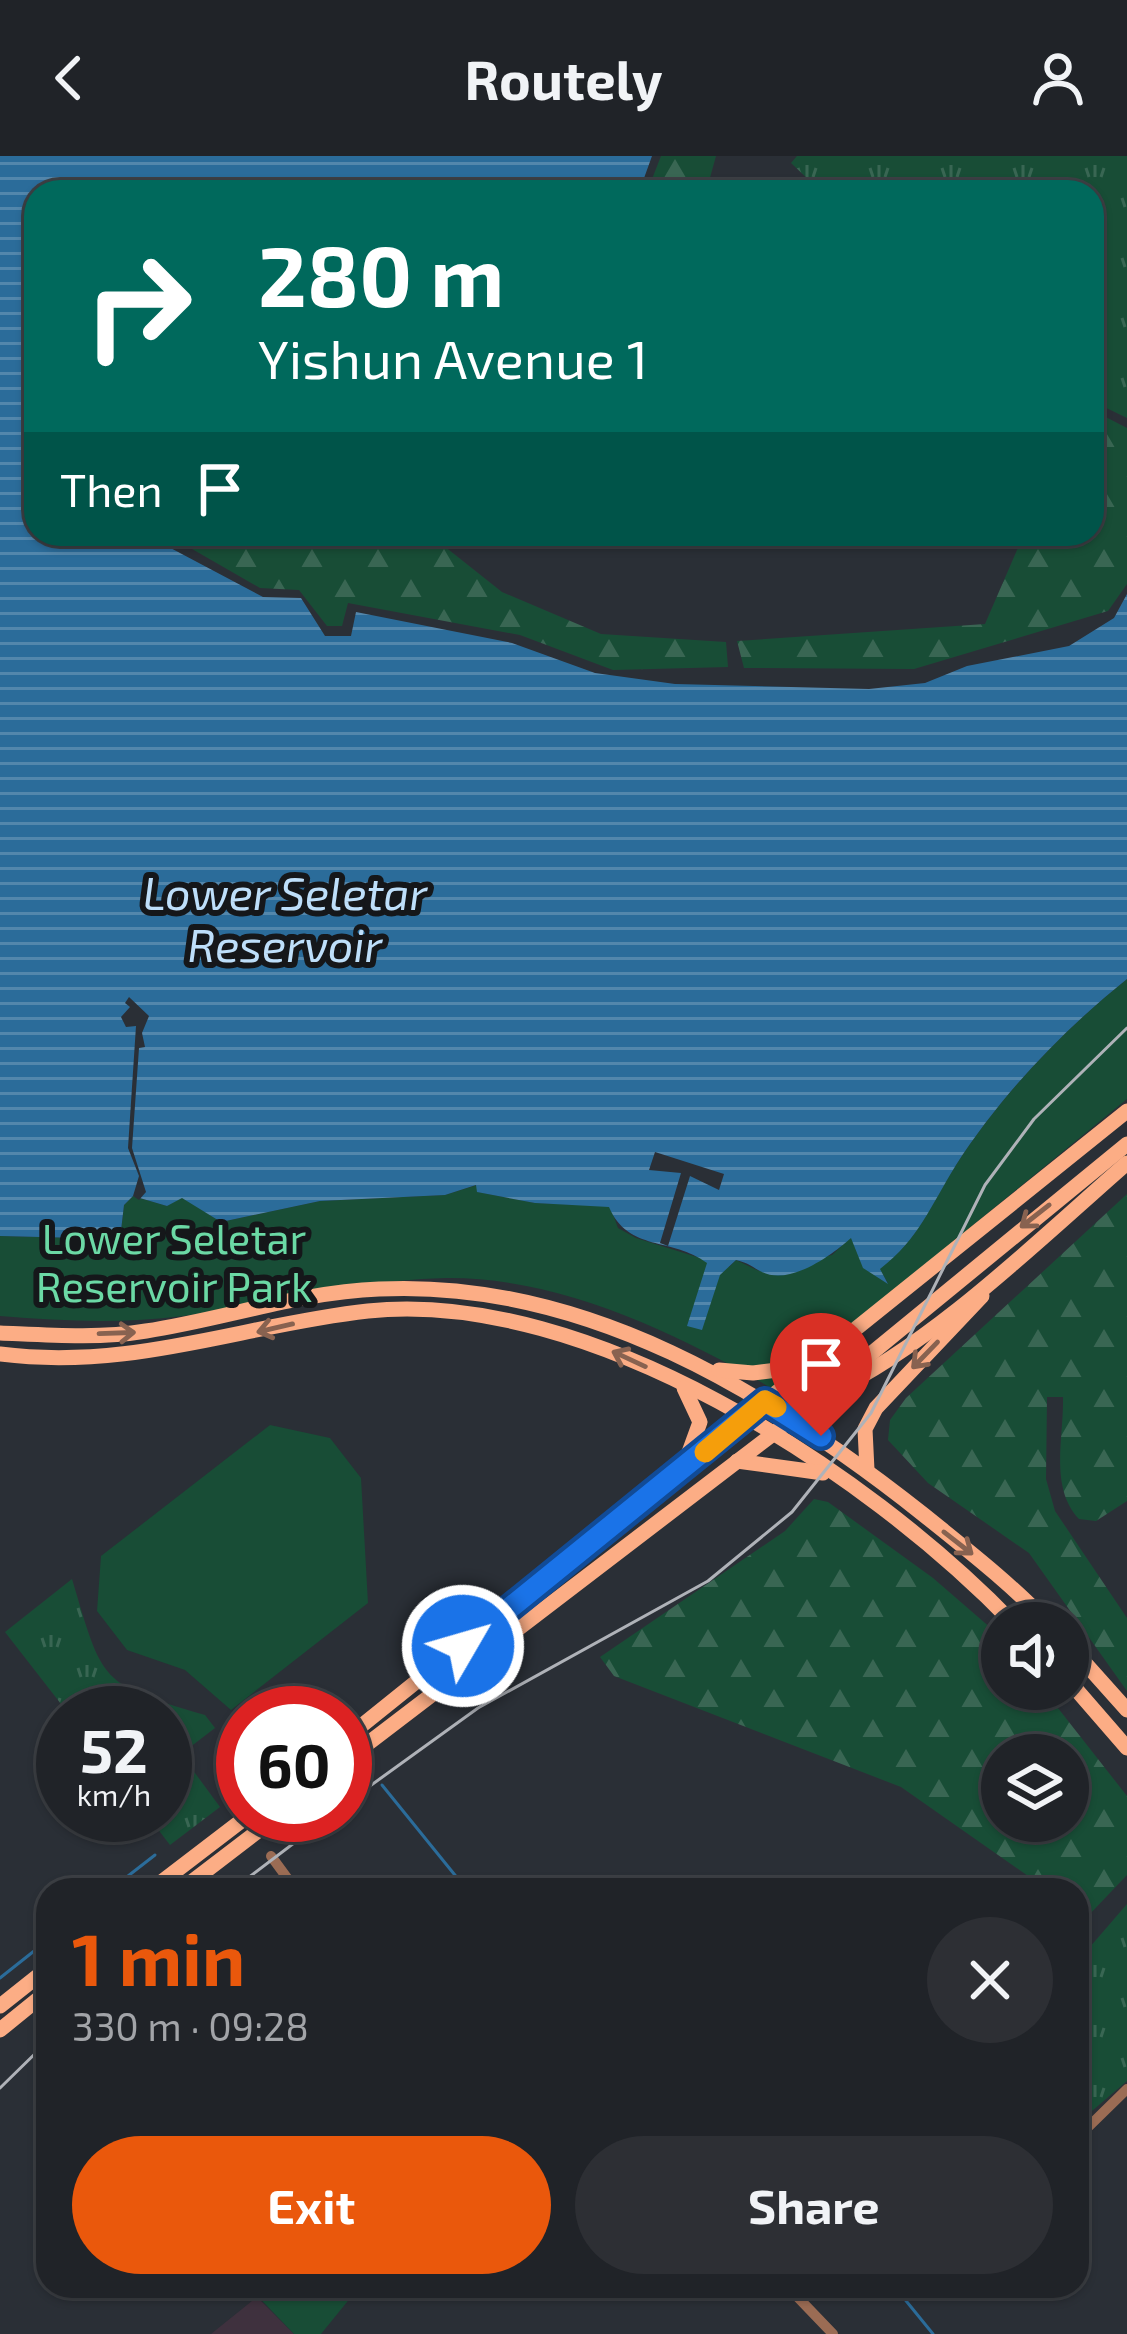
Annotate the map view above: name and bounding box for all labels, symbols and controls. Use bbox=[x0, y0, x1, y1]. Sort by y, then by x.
icon: back bbox=[36, 45, 102, 111]
icon: person bbox=[1025, 45, 1091, 111]
text: Routely bbox=[464, 46, 663, 111]
text: 280 m bbox=[258, 223, 504, 324]
icon: right bbox=[60, 228, 216, 384]
text: Yishun Avenue 1 bbox=[258, 325, 648, 390]
icon: arrive bbox=[187, 456, 253, 522]
text: Then bbox=[60, 462, 163, 516]
water label: Lower Seletar Reservoir bbox=[143, 865, 428, 971]
one-way arrow bbox=[1020, 1202, 1052, 1229]
park label: Lower Seletar Reservoir Park bbox=[36, 1212, 312, 1310]
pin bbox=[770, 1313, 872, 1436]
one-way arrow bbox=[257, 1318, 295, 1340]
one-way arrow bbox=[97, 1321, 136, 1344]
icon: arrive bbox=[788, 1331, 854, 1397]
one-way arrow bbox=[911, 1340, 939, 1369]
one-way arrow bbox=[612, 1347, 648, 1369]
one-way arrow bbox=[942, 1529, 974, 1556]
position arrow bbox=[400, 1583, 526, 1709]
map controls bbox=[981, 1602, 1089, 1842]
button: sound bbox=[981, 1602, 1089, 1710]
speed limit sign: 60 bbox=[216, 1686, 372, 1842]
text: 52 bbox=[80, 1713, 148, 1785]
button: layers bbox=[981, 1734, 1089, 1842]
text: km/h bbox=[77, 1776, 151, 1812]
text: 1 min bbox=[72, 1914, 245, 2000]
button: close bbox=[927, 1917, 1053, 2043]
text: 330 m · 09:28 bbox=[72, 2002, 309, 2049]
button: Exit bbox=[72, 2136, 551, 2274]
button: Share bbox=[575, 2136, 1053, 2274]

